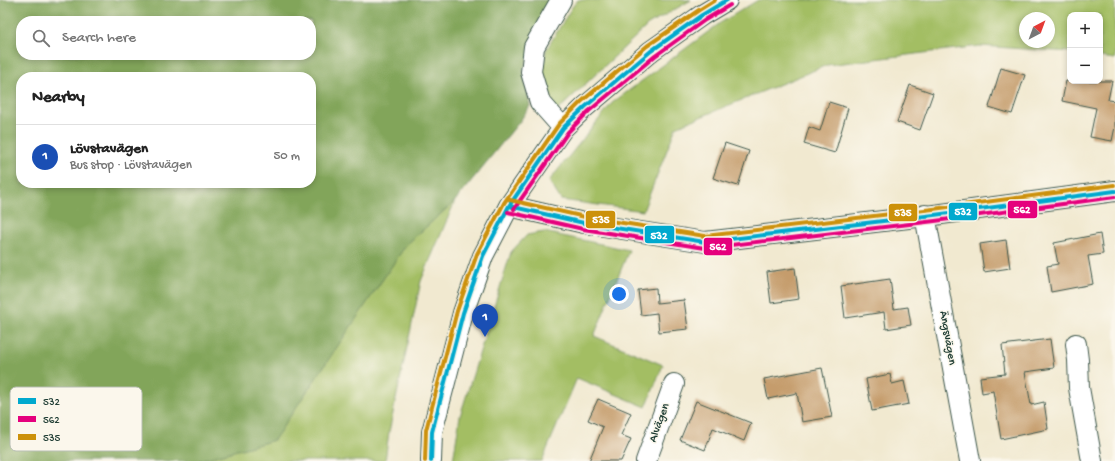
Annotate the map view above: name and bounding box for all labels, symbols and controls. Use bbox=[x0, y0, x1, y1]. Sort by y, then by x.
north arrow bbox=[1019, 12, 1055, 48]
map controls bbox=[1067, 12, 1103, 84]
button: + bbox=[1067, 12, 1103, 48]
search box bbox=[16, 16, 316, 60]
icon: search bbox=[30, 27, 52, 49]
text: Search here bbox=[62, 29, 136, 47]
button: − bbox=[1067, 48, 1103, 84]
text: Nearby bbox=[32, 88, 85, 108]
text: Lövstavägen bbox=[70, 140, 148, 158]
text: 1 bbox=[42, 149, 48, 164]
text: 50 m bbox=[273, 149, 300, 164]
text: Bus stop · Lövstavägen bbox=[70, 158, 192, 173]
line badge: 562 bbox=[1007, 200, 1038, 219]
line badge: 532 bbox=[948, 202, 978, 221]
line badge: 535 bbox=[888, 203, 918, 222]
text: 562 bbox=[1014, 205, 1031, 217]
text: 532 bbox=[955, 207, 972, 219]
text: 535 bbox=[894, 208, 912, 220]
line badge: 535 bbox=[585, 210, 616, 229]
text: 535 bbox=[592, 215, 610, 227]
line badge: 532 bbox=[644, 225, 675, 244]
text: 532 bbox=[651, 231, 668, 243]
line badge: 562 bbox=[703, 237, 733, 256]
text: 562 bbox=[710, 242, 727, 254]
your location bbox=[609, 284, 629, 304]
pin: 1 bbox=[472, 304, 498, 337]
street label: Ängsvägen bbox=[935, 310, 959, 366]
legend bbox=[10, 387, 142, 451]
text: 532 bbox=[43, 397, 60, 409]
street label: Alvägen bbox=[647, 401, 674, 444]
text: 562 bbox=[43, 415, 60, 427]
text: 535 bbox=[43, 433, 60, 445]

